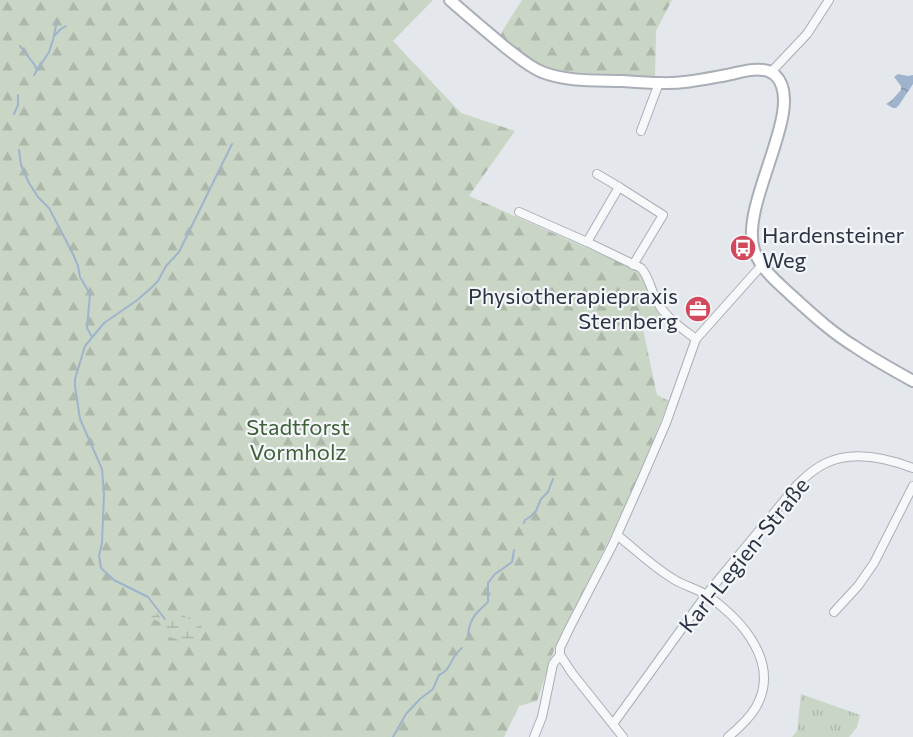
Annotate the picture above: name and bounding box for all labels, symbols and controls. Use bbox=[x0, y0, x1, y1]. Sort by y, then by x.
place label: Hardensteiner Weg bbox=[762, 221, 905, 273]
bus stop icon: Hardensteiner Weg bbox=[728, 233, 758, 263]
place label: Physiotherapiepraxis Sternberg bbox=[468, 282, 678, 334]
office icon: Physiotherapiepraxis Sternberg bbox=[683, 294, 713, 324]
park label: Stadtforst Vormholz bbox=[246, 413, 350, 465]
street label: Karl-Legien-Straße bbox=[673, 472, 815, 638]

